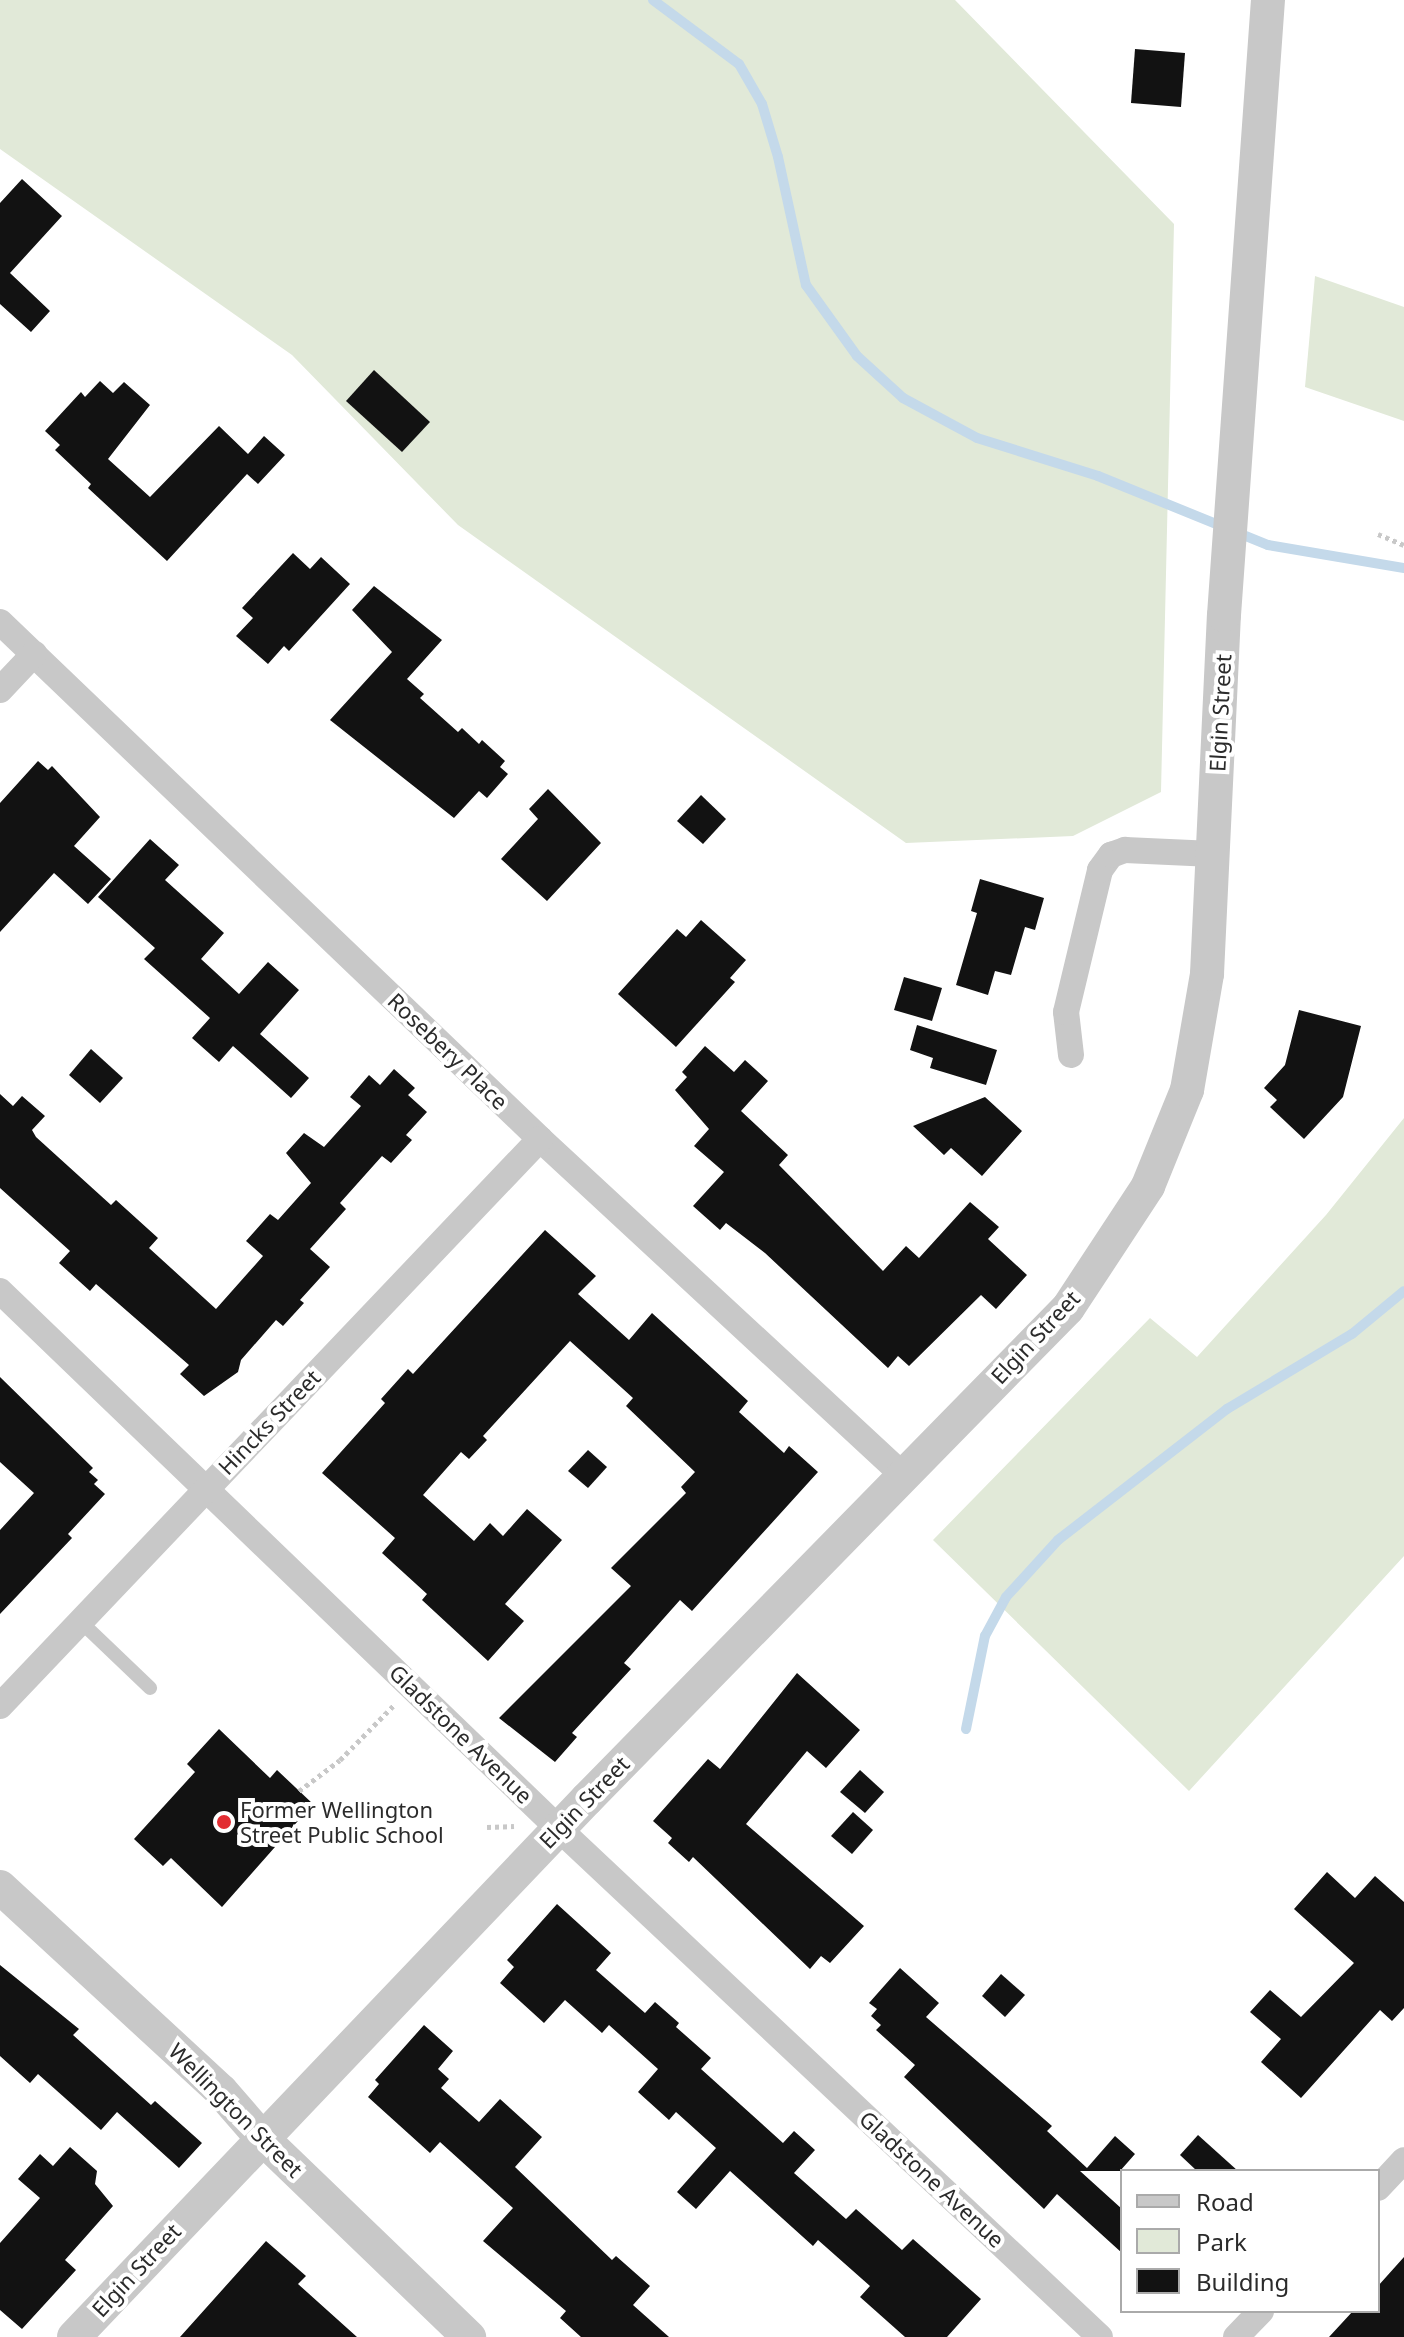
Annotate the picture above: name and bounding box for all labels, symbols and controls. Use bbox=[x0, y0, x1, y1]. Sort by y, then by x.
street label: Elgin Street bbox=[1204, 653, 1236, 773]
street label: Rosebery Place bbox=[383, 987, 513, 1115]
street label: Elgin Street bbox=[985, 1285, 1085, 1389]
street label: Hincks Street bbox=[212, 1364, 326, 1480]
street label: Gladstone Avenue bbox=[384, 1659, 538, 1809]
street label: Elgin Street bbox=[534, 1750, 634, 1854]
place label: Former Wellington Street Public School bbox=[240, 1796, 444, 1848]
marker: Former Wellington Street Public School bbox=[215, 1813, 233, 1831]
street label: Wellington Street bbox=[164, 2038, 308, 2182]
street label: Gladstone Avenue bbox=[854, 2105, 1010, 2253]
legend bbox=[1120, 2169, 1380, 2313]
text: Road bbox=[1196, 2185, 1254, 2218]
street label: Elgin Street bbox=[86, 2218, 186, 2322]
text: Park bbox=[1196, 2225, 1247, 2258]
text: Building bbox=[1196, 2265, 1289, 2298]

